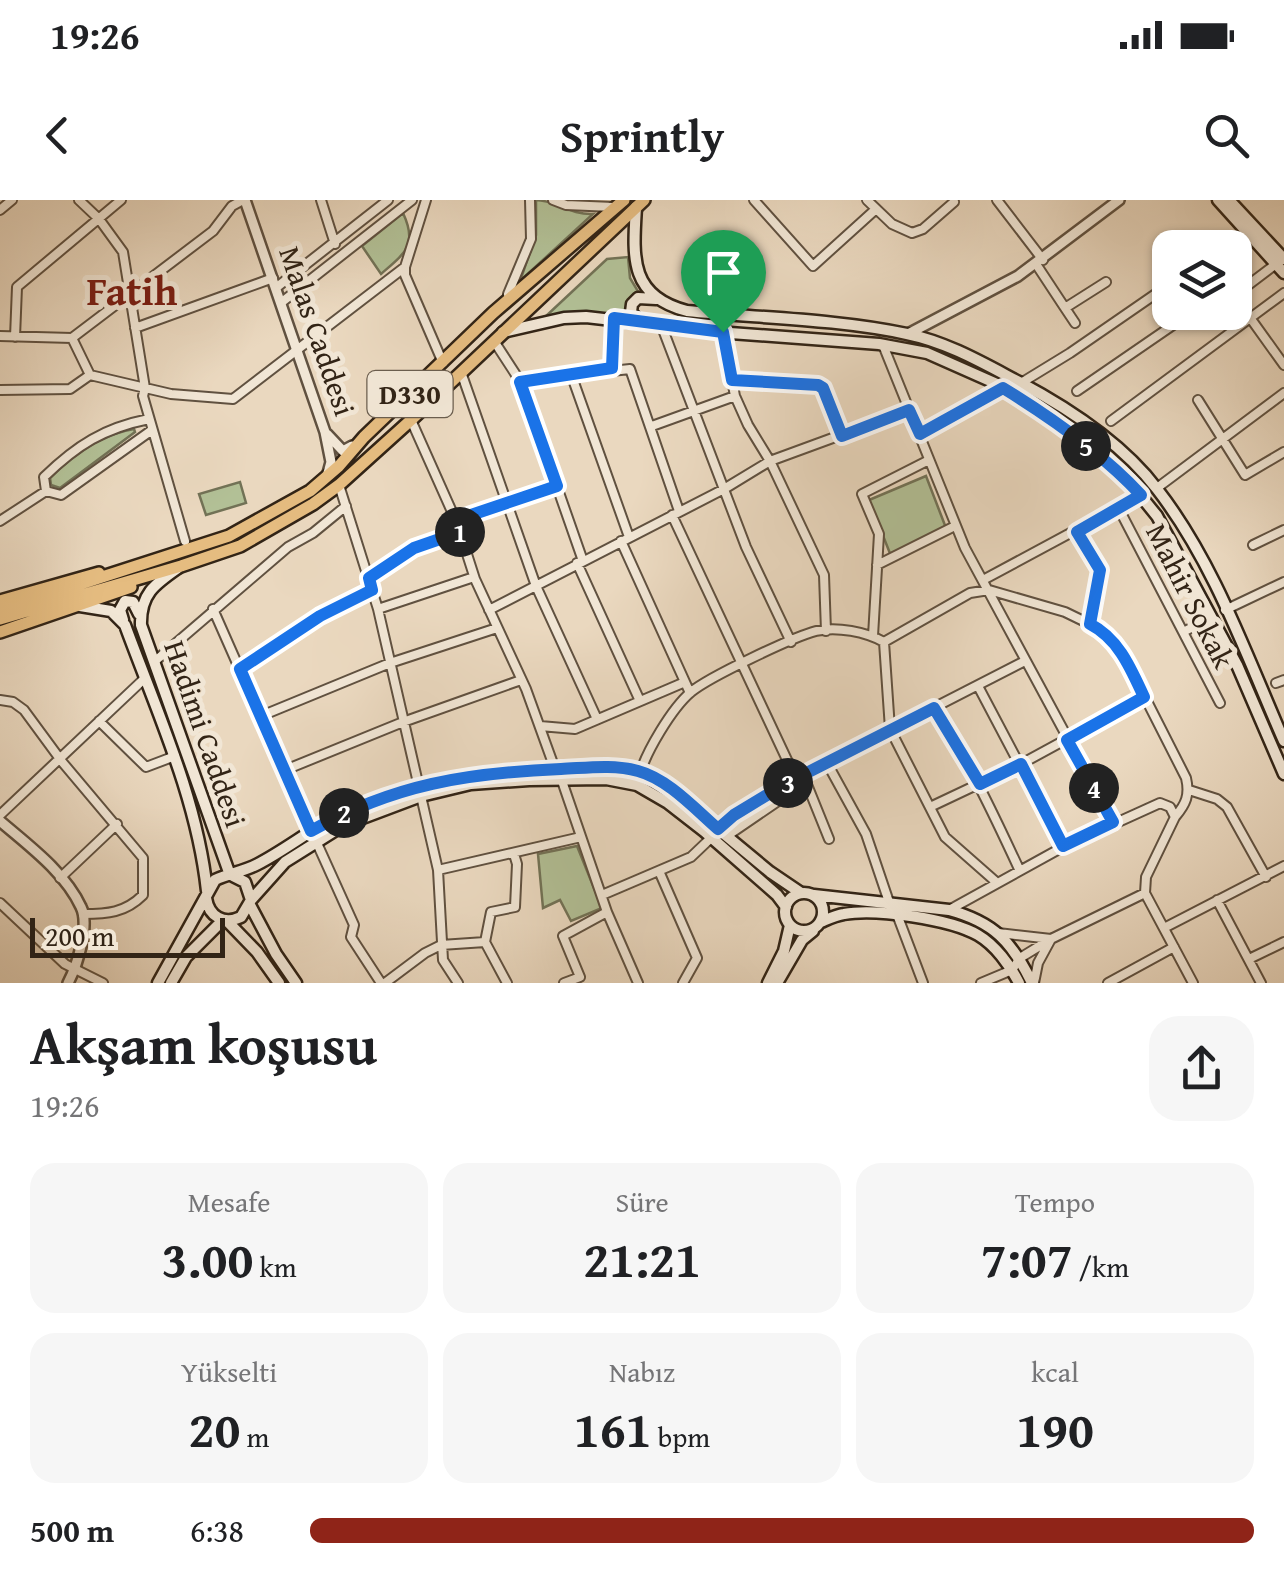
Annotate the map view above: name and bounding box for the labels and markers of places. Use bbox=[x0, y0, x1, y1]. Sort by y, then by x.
pin bbox=[681, 230, 766, 333]
pin: 5 bbox=[1061, 421, 1111, 471]
pin: 1 bbox=[435, 507, 485, 557]
pin: 3 bbox=[763, 758, 813, 808]
pin: 4 bbox=[1069, 763, 1119, 813]
pin: 2 bbox=[319, 788, 369, 838]

